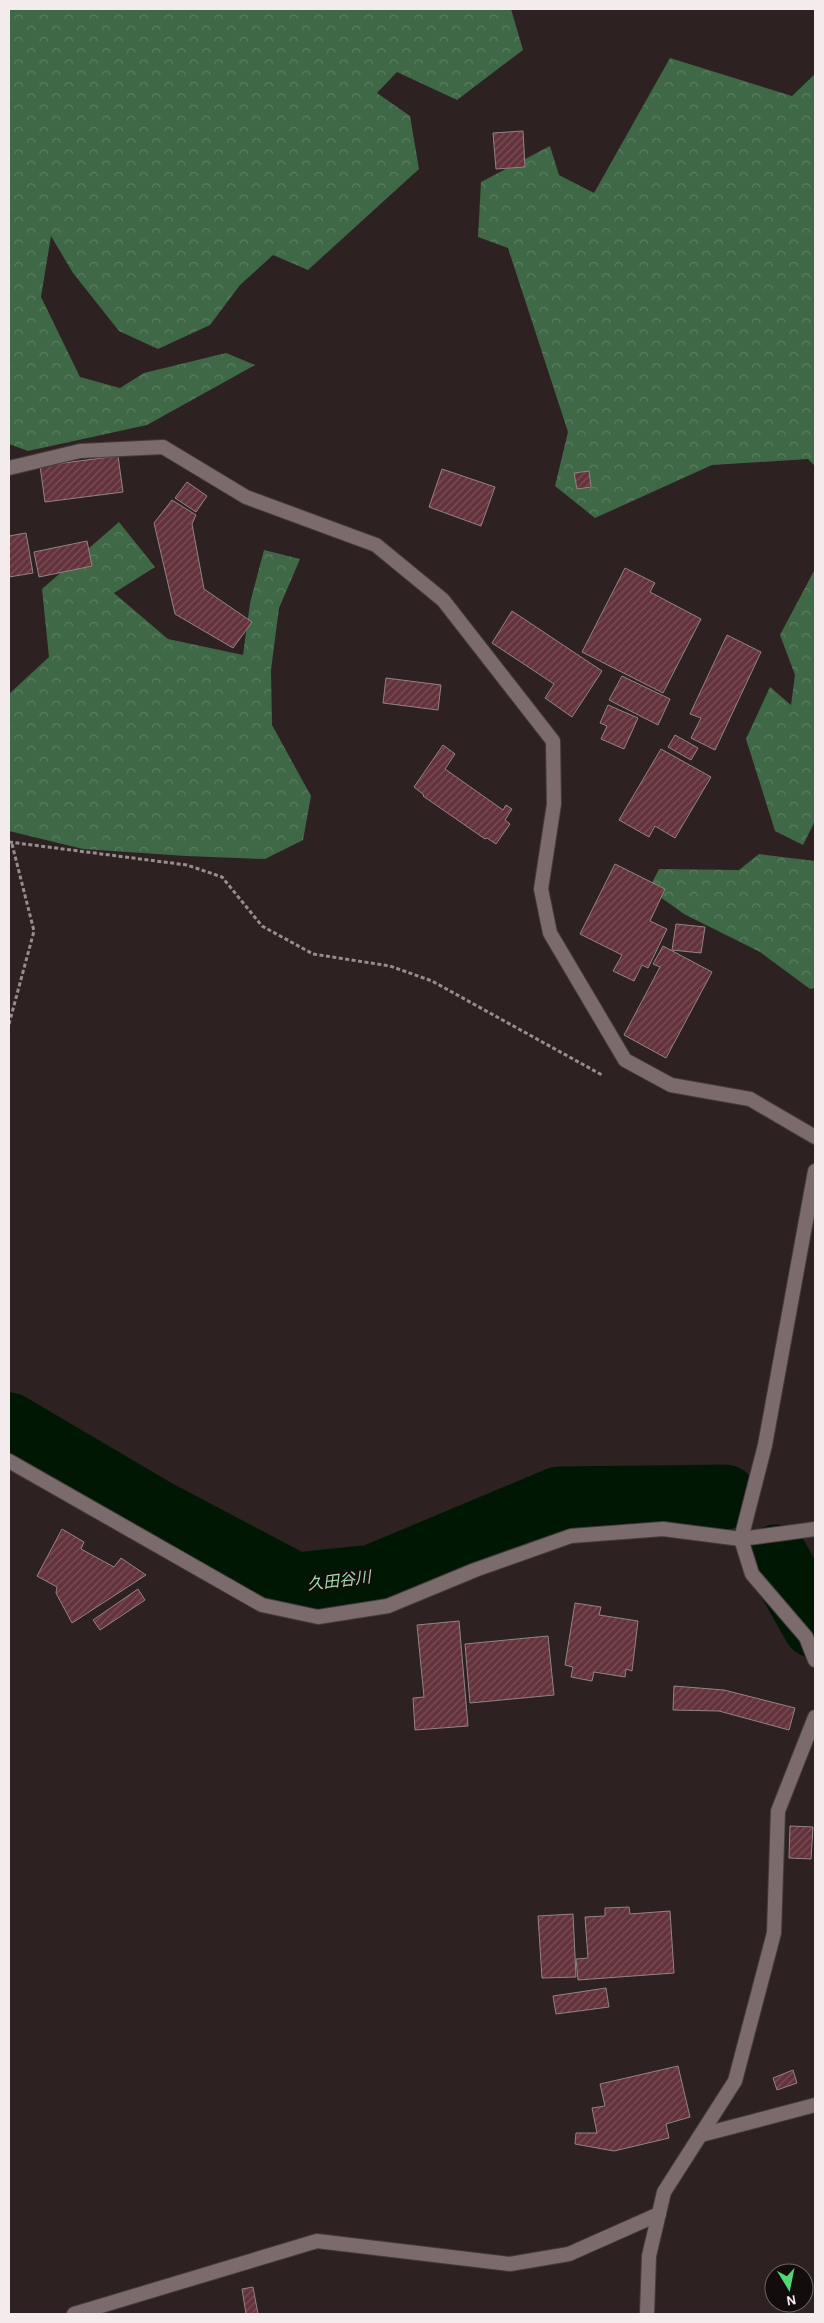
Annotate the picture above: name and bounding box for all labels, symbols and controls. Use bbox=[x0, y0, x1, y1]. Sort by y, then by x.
water label: 久田谷川 bbox=[306, 1568, 374, 1593]
north arrow bbox=[764, 2263, 814, 2313]
text: N bbox=[785, 2292, 797, 2308]

